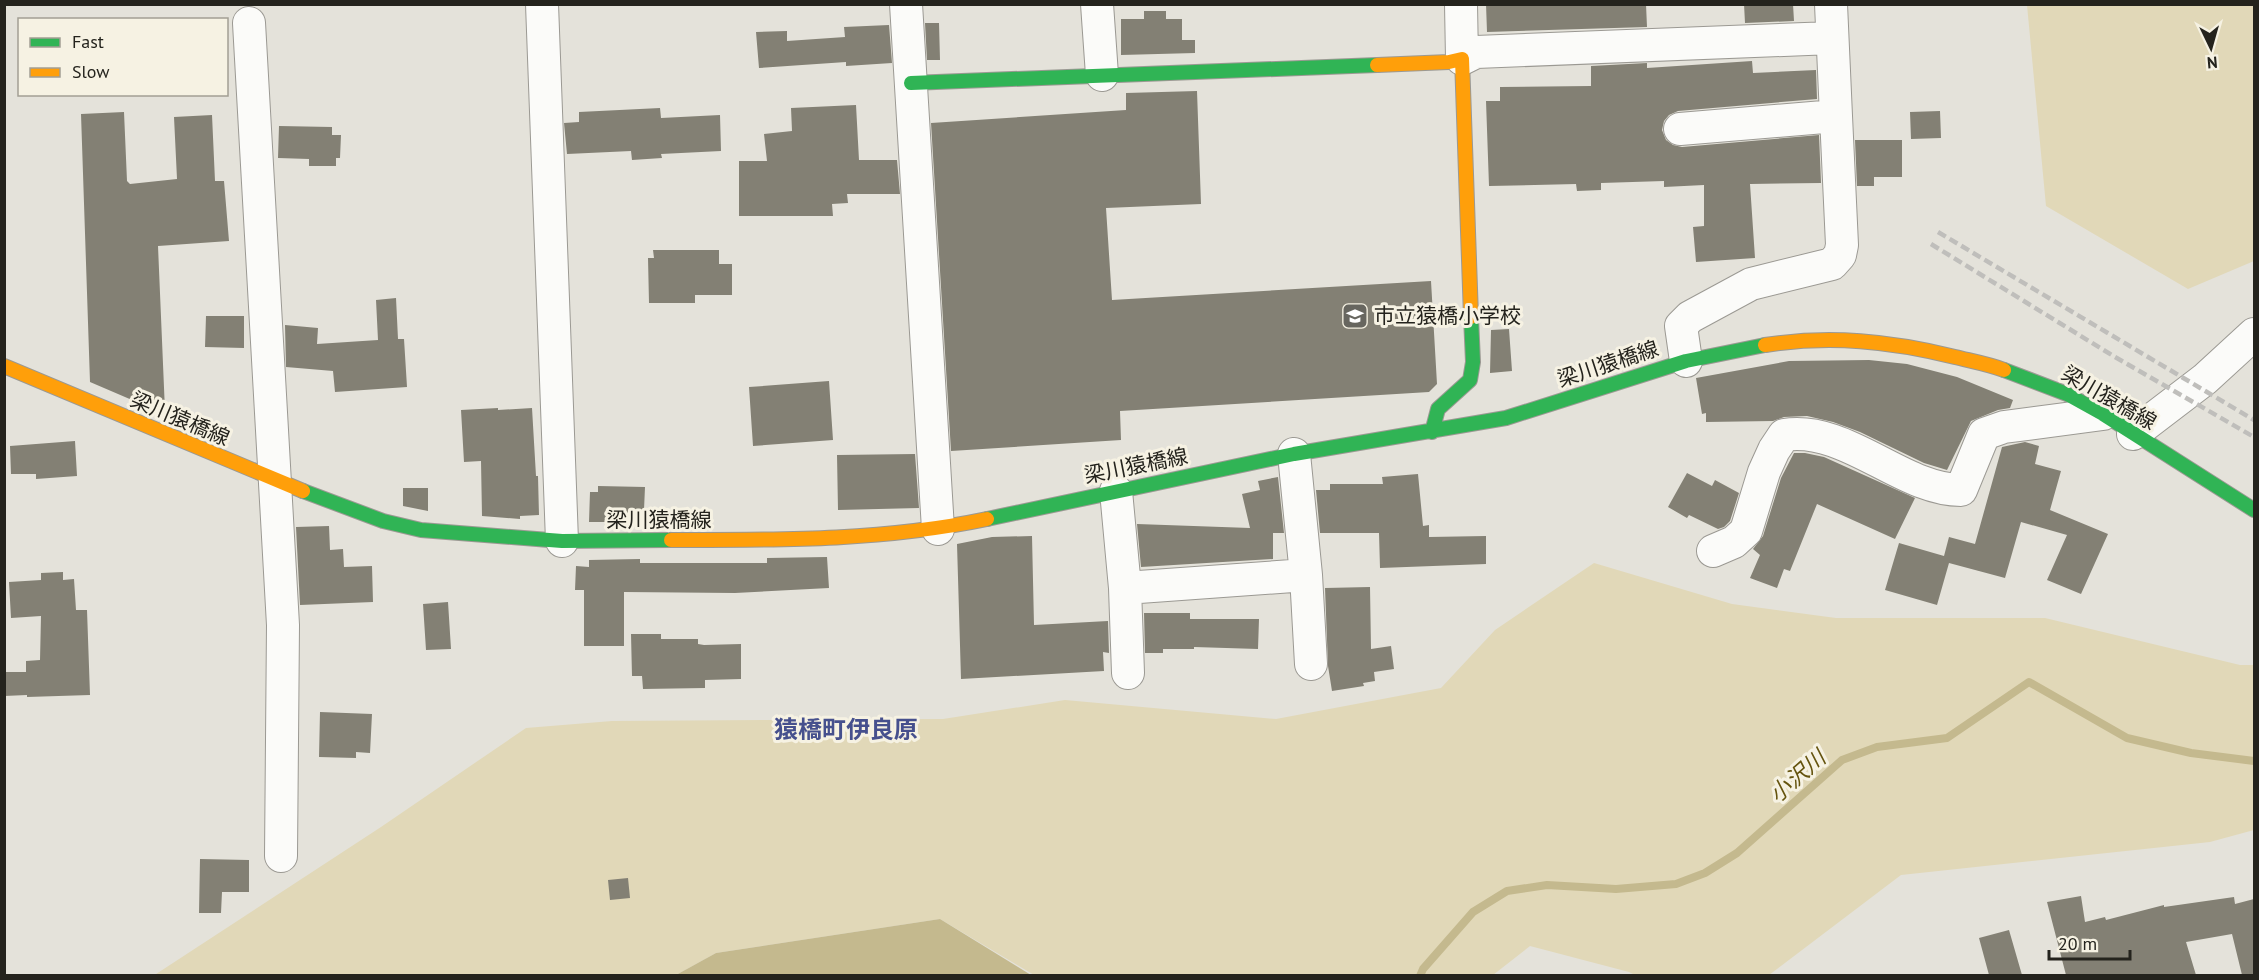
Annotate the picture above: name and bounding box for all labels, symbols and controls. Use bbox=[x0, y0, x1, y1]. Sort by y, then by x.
legend bbox=[18, 18, 228, 96]
north arrow bbox=[2181, 18, 2241, 78]
text: Fast bbox=[72, 30, 104, 53]
text: N bbox=[2206, 53, 2218, 73]
text: Slow bbox=[72, 60, 110, 83]
school or university icon: 市立猿橋小学校 bbox=[1340, 301, 1370, 331]
place label: 市立猿橋小学校 bbox=[1374, 302, 1521, 329]
street label: 梁川猿橋線 bbox=[1554, 334, 1662, 393]
street label: 梁川猿橋線 bbox=[2057, 360, 2161, 436]
street label: 梁川猿橋線 bbox=[127, 386, 234, 451]
street label: 梁川猿橋線 bbox=[1082, 442, 1190, 489]
street label: 梁川猿橋線 bbox=[607, 506, 712, 533]
district label: 猿橋町伊良原 bbox=[774, 714, 918, 745]
water label: 小沢川 bbox=[1763, 742, 1833, 808]
scale bar bbox=[2049, 923, 2130, 961]
text: 20 m bbox=[2058, 932, 2097, 955]

